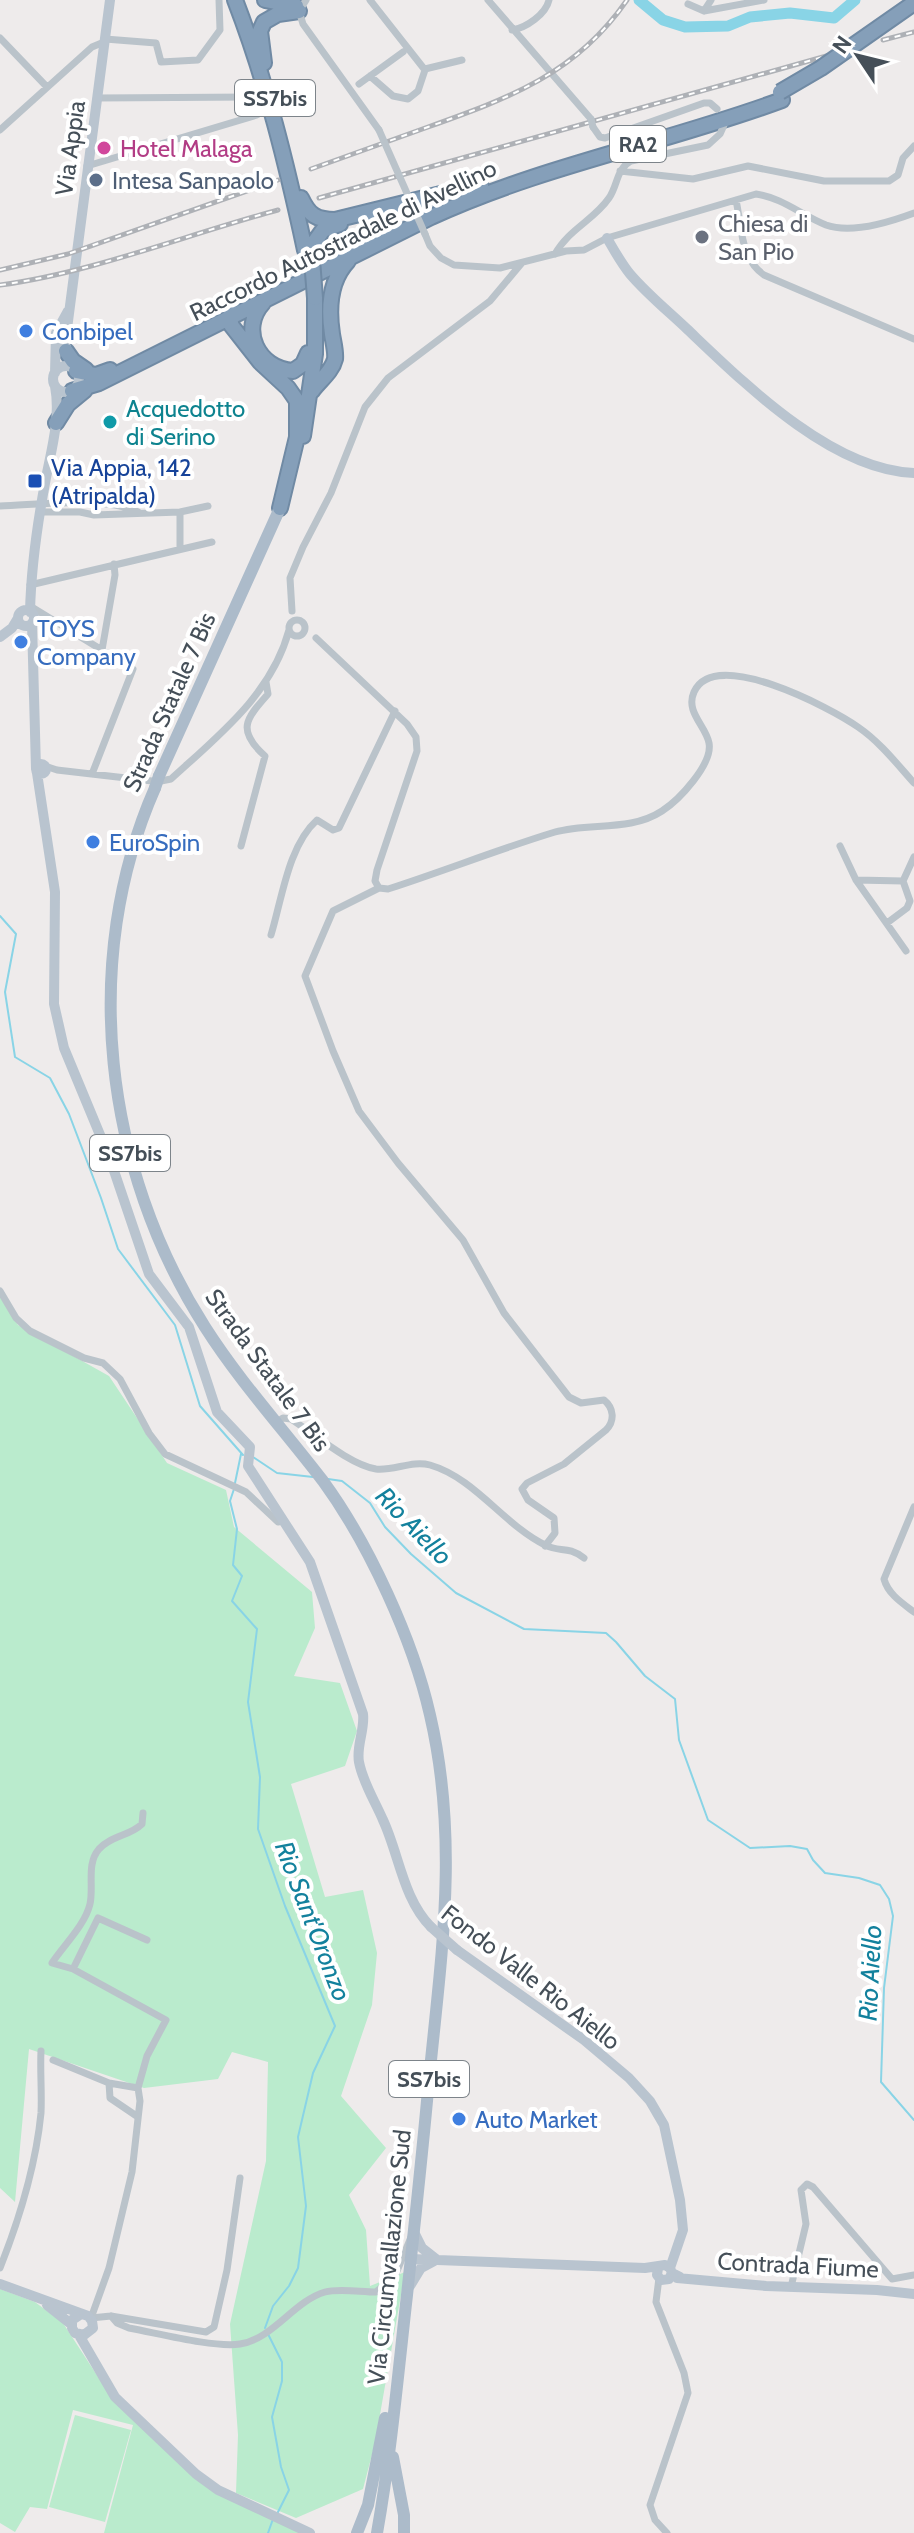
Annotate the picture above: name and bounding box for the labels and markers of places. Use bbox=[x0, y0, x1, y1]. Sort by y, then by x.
place label: Hotel Malaga bbox=[120, 134, 253, 163]
marker: Hotel Malaga bbox=[95, 139, 113, 157]
place label: Intesa Sanpaolo bbox=[112, 166, 274, 195]
marker: Intesa Sanpaolo bbox=[87, 171, 105, 189]
place label: Chiesa di San Pio bbox=[718, 209, 808, 266]
marker: Chiesa di San Pio bbox=[693, 228, 711, 246]
place label: Conbipel bbox=[42, 317, 133, 346]
marker: Conbipel bbox=[17, 322, 35, 340]
place label: Acquedotto di Serino bbox=[126, 394, 245, 451]
marker: Acquedotto di Serino bbox=[101, 413, 119, 431]
place label: Via Appia, 142 (Atripalda) bbox=[51, 453, 192, 510]
marker: Via Appia, 142 (Atripalda) bbox=[26, 472, 44, 490]
place label: TOYS Company bbox=[37, 614, 136, 671]
marker: TOYS Company bbox=[12, 633, 30, 651]
place label: EuroSpin bbox=[109, 828, 200, 857]
marker: EuroSpin bbox=[84, 833, 102, 851]
place label: Auto Market bbox=[475, 2105, 598, 2134]
marker: Auto Market bbox=[450, 2110, 468, 2128]

